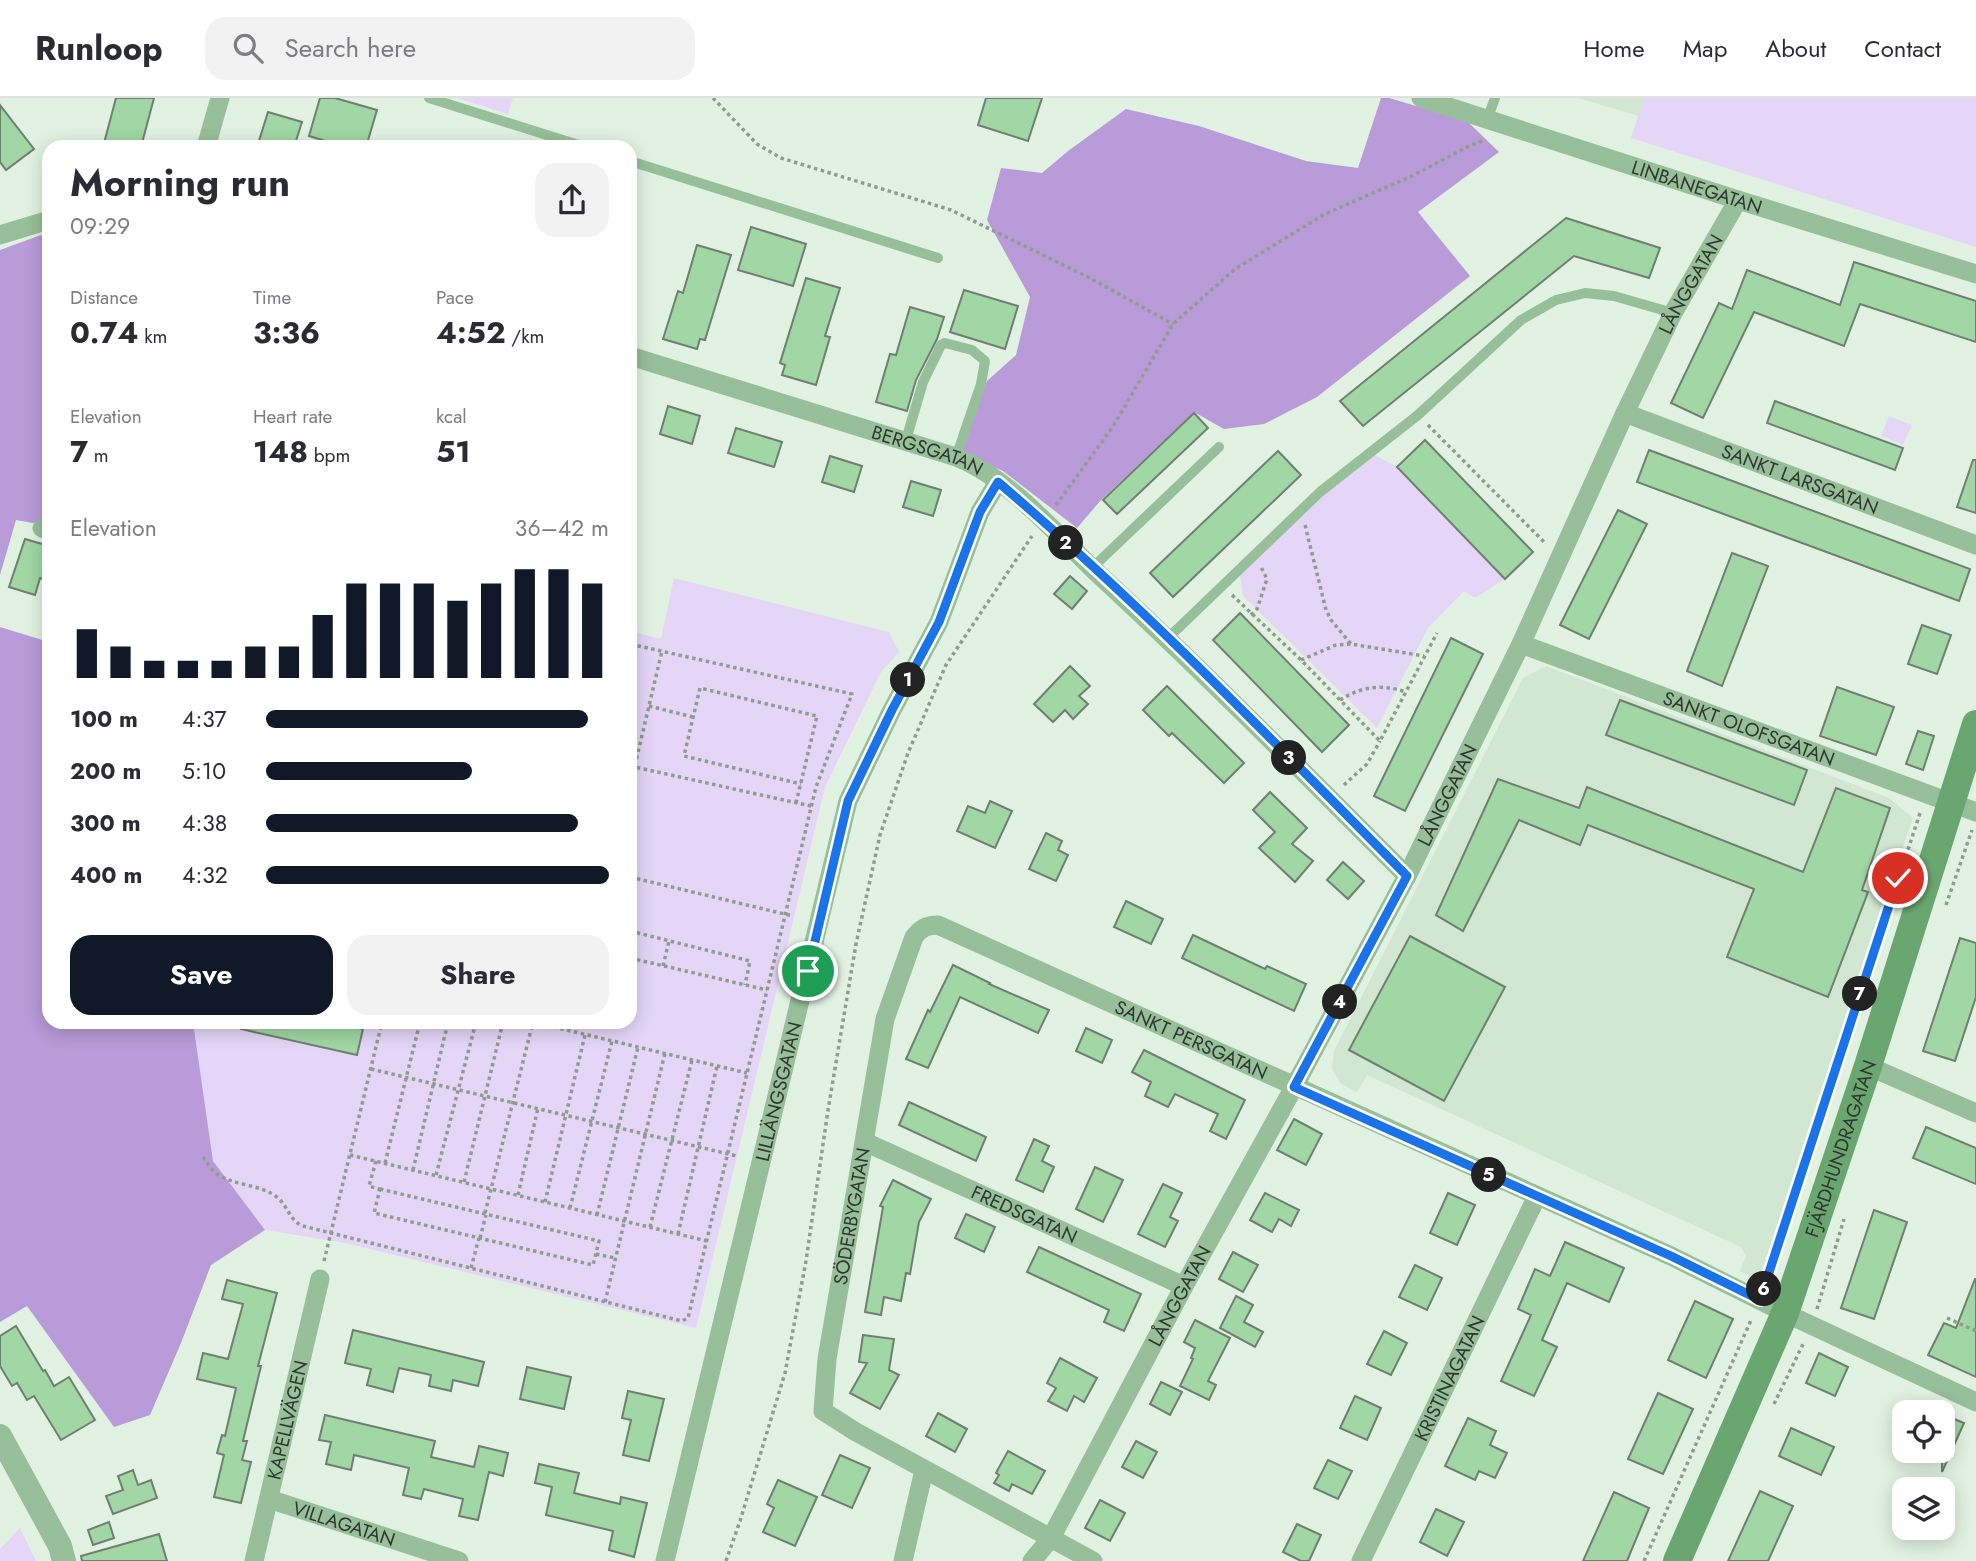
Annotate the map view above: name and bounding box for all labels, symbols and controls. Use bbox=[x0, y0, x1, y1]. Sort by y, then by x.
search box bbox=[205, 17, 695, 80]
text: Runloop bbox=[35, 25, 163, 72]
icon: search bbox=[229, 29, 267, 67]
text: Search here bbox=[285, 29, 416, 67]
text: Home bbox=[1583, 31, 1645, 66]
text: Map bbox=[1683, 31, 1727, 66]
text: About bbox=[1765, 31, 1826, 66]
text: Contact bbox=[1864, 31, 1941, 66]
street label: LINBANEGATAN bbox=[1628, 154, 1766, 221]
text: Morning run bbox=[70, 155, 290, 210]
button: share bbox=[535, 163, 609, 237]
text: 09:29 bbox=[70, 209, 130, 243]
street label: LÅNGGATAN bbox=[1652, 229, 1730, 339]
text: Distance bbox=[70, 284, 138, 311]
text: Time bbox=[253, 284, 291, 311]
text: Pace bbox=[436, 284, 474, 311]
text: 0.74 bbox=[70, 311, 139, 354]
text: 3:36 bbox=[253, 311, 320, 354]
text: 4:52 bbox=[436, 311, 506, 354]
text: km bbox=[139, 323, 167, 350]
text: /km bbox=[506, 323, 544, 350]
text: Elevation bbox=[70, 403, 142, 430]
text: Heart rate bbox=[253, 403, 332, 430]
text: kcal bbox=[436, 403, 467, 430]
street label: BERGSGATAN bbox=[868, 419, 988, 482]
text: 7 bbox=[70, 430, 88, 473]
text: 148 bbox=[253, 430, 308, 473]
text: 51 bbox=[436, 430, 471, 473]
street label: SANKT LARSGATAN bbox=[1717, 437, 1882, 521]
text: m bbox=[88, 442, 109, 469]
text: bpm bbox=[308, 442, 350, 469]
text: Elevation bbox=[70, 511, 157, 545]
text: 36–42 m bbox=[515, 511, 609, 545]
pin: 2 bbox=[1048, 526, 1084, 560]
text: 2 bbox=[1059, 529, 1072, 556]
pin: 1 bbox=[890, 662, 926, 698]
text: 1 bbox=[903, 666, 912, 693]
street label: SANKT OLOFSGATAN bbox=[1659, 685, 1838, 773]
text: 100 m bbox=[70, 702, 138, 736]
text: 4:37 bbox=[182, 702, 227, 736]
street label: LÅNGGATAN bbox=[1411, 739, 1484, 851]
pin: 3 bbox=[1272, 740, 1306, 776]
text: 3 bbox=[1283, 744, 1294, 771]
text: 200 m bbox=[70, 754, 141, 788]
text: 5:10 bbox=[182, 754, 226, 788]
text: 300 m bbox=[70, 806, 141, 840]
text: 4:38 bbox=[182, 806, 227, 840]
pin bbox=[1868, 848, 1928, 908]
text: 400 m bbox=[70, 858, 142, 892]
text: 4:32 bbox=[182, 858, 228, 892]
icon: check bbox=[1879, 859, 1917, 897]
button: Save bbox=[70, 935, 333, 1015]
button: Share bbox=[347, 935, 609, 1015]
pin bbox=[778, 941, 838, 1001]
icon: arrive bbox=[789, 952, 827, 990]
pin: 7 bbox=[1842, 976, 1878, 1012]
text: 7 bbox=[1854, 980, 1865, 1007]
pin: 4 bbox=[1322, 984, 1358, 1020]
text: 4 bbox=[1333, 988, 1346, 1015]
street label: SANKT PERSGATAN bbox=[1110, 994, 1272, 1086]
street label: LILLÄNGSGATAN bbox=[749, 1019, 808, 1164]
street label: FJÄRDHUNDRAGATAN bbox=[1798, 1056, 1883, 1241]
street label: SÖDERBYGATAN bbox=[827, 1146, 877, 1287]
pin: 5 bbox=[1472, 1158, 1506, 1192]
text: 5 bbox=[1482, 1161, 1495, 1188]
street label: FREDSGATAN bbox=[967, 1179, 1082, 1250]
street label: LÅNGGATAN bbox=[1142, 1241, 1218, 1351]
pin: 6 bbox=[1746, 1272, 1782, 1306]
text: 6 bbox=[1757, 1275, 1770, 1302]
street label: KRISTINAGATAN bbox=[1408, 1311, 1491, 1446]
street label: KAPELLVÄGEN bbox=[260, 1357, 315, 1482]
map controls bbox=[1892, 1400, 1955, 1540]
button: locate bbox=[1892, 1400, 1955, 1463]
button: layers bbox=[1892, 1477, 1955, 1540]
street label: VILLAGATAN bbox=[289, 1495, 399, 1553]

